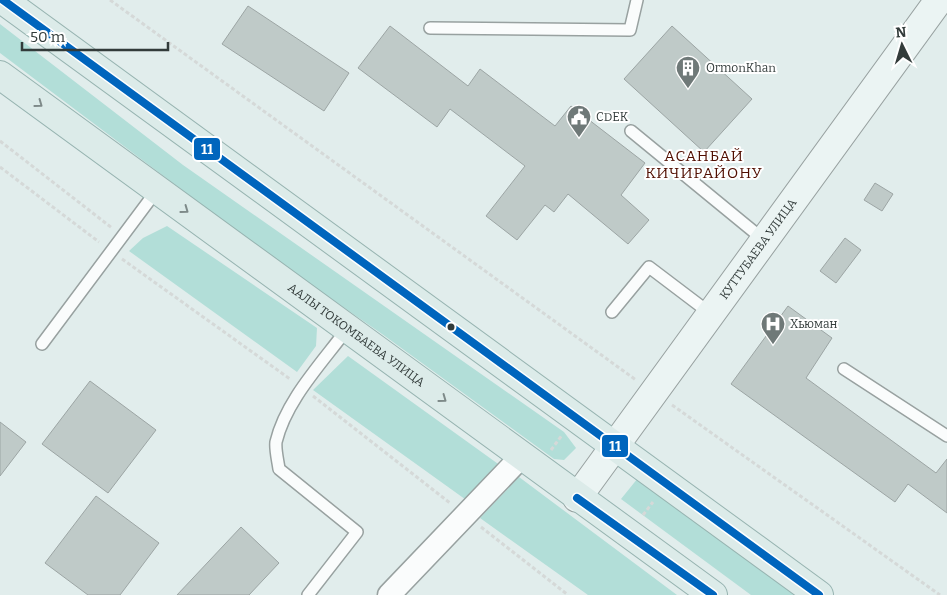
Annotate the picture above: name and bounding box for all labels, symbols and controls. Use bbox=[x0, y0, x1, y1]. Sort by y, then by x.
scale bar bbox=[22, 20, 169, 52]
north arrow bbox=[877, 20, 927, 70]
text: N bbox=[895, 24, 907, 41]
text: 50 m bbox=[30, 28, 66, 46]
building icon: OrmonKhan bbox=[675, 55, 701, 89]
place label: OrmonKhan bbox=[706, 61, 776, 75]
one-way arrow bbox=[33, 98, 43, 107]
public building icon: CDEK bbox=[566, 104, 592, 138]
place label: CDEK bbox=[596, 110, 629, 124]
line badge: 11 bbox=[193, 137, 221, 161]
text: 11 bbox=[201, 141, 213, 158]
district label: АСАНБАЙ КИЧИРАЙОНУ bbox=[645, 147, 763, 182]
street label: КУТТУБАЕВА УЛИЦА bbox=[717, 195, 800, 302]
one-way arrow bbox=[179, 205, 188, 213]
street label: ААЛЫ ТОКОМБАЕВА УЛИЦА bbox=[285, 280, 428, 390]
hospital icon: Хьюман bbox=[760, 311, 786, 345]
place label: Хьюман bbox=[790, 317, 838, 331]
unlabelled marker bbox=[446, 322, 456, 332]
one-way arrow bbox=[437, 394, 446, 402]
line badge: 11 bbox=[601, 434, 629, 458]
text: 11 bbox=[609, 438, 621, 455]

